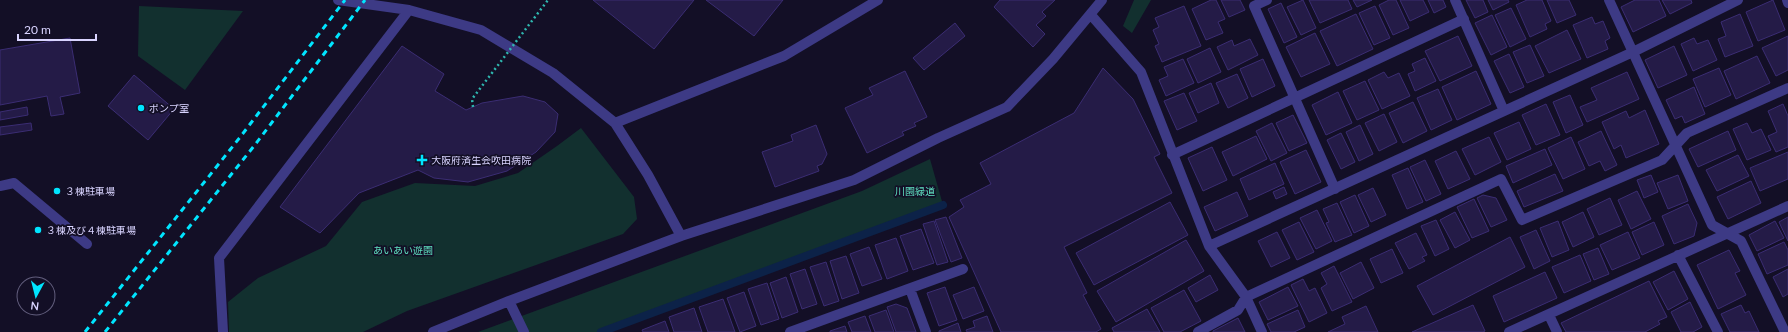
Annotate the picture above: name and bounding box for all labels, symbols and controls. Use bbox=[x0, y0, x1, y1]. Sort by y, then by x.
scale bar bbox=[18, 16, 96, 42]
text: 20 m bbox=[24, 22, 51, 37]
place label: ポンプ室 bbox=[149, 102, 189, 114]
marker: ポンプ室 bbox=[136, 103, 146, 113]
marker: 大阪府済生会吹田病院 bbox=[416, 154, 428, 166]
place label: 大阪府済生会吹田病院 bbox=[431, 154, 531, 166]
place label: ３棟駐車場 bbox=[65, 185, 115, 197]
park label: 川園緑道 bbox=[895, 185, 935, 197]
marker: ３棟駐車場 bbox=[52, 186, 62, 196]
place label: ３棟及び４棟駐車場 bbox=[46, 224, 136, 236]
marker: ３棟及び４棟駐車場 bbox=[33, 225, 43, 235]
park label: あいあい遊園 bbox=[373, 244, 433, 256]
north arrow bbox=[16, 276, 56, 316]
text: N bbox=[30, 299, 40, 313]

